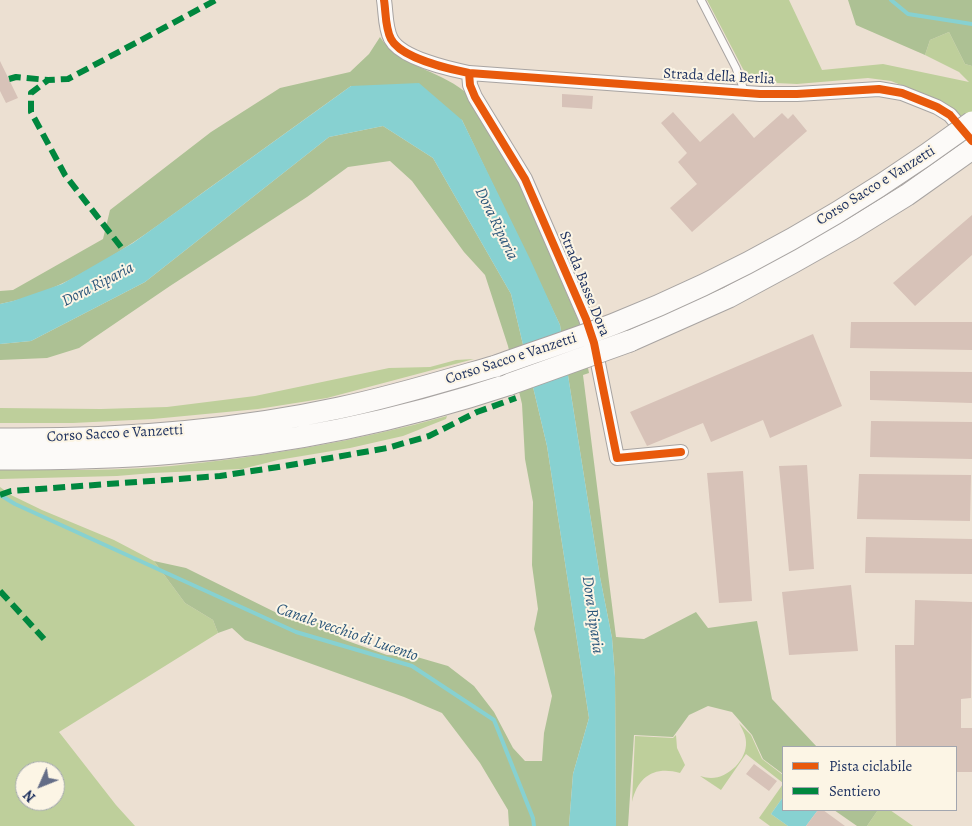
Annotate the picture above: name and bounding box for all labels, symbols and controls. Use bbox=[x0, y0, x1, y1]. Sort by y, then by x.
street label: Strada della Berlia bbox=[663, 65, 775, 89]
street label: Corso Sacco e Vanzetti bbox=[813, 142, 939, 230]
water label: Dora Riparia bbox=[470, 185, 522, 263]
street label: Strada Basse Dora bbox=[555, 229, 613, 339]
water label: Dora Riparia bbox=[59, 259, 137, 311]
street label: Corso Sacco e Vanzetti bbox=[443, 329, 579, 389]
street label: Corso Sacco e Vanzetti bbox=[46, 421, 184, 447]
water label: Dora Riparia bbox=[577, 575, 607, 655]
water label: Canale vecchio di Lucento bbox=[274, 600, 420, 666]
legend bbox=[782, 746, 957, 811]
text: Pista ciclabile bbox=[829, 756, 912, 776]
north arrow bbox=[15, 761, 65, 811]
text: Sentiero bbox=[829, 781, 881, 801]
text: N bbox=[19, 786, 40, 806]

